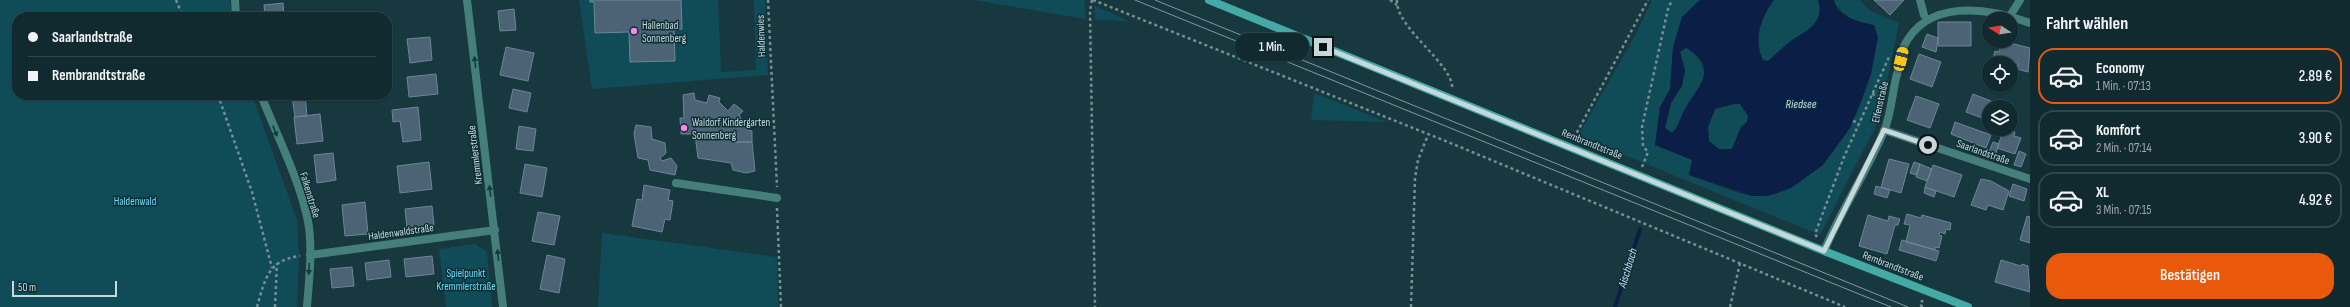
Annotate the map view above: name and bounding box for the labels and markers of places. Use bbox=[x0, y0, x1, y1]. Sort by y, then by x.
place label: Hallenbad Sonnenberg bbox=[642, 19, 687, 45]
marker: Hallenbad Sonnenberg bbox=[629, 26, 639, 36]
place label: Waldorf Kindergarten Sonnenberg bbox=[692, 116, 771, 142]
marker: Waldorf Kindergarten Sonnenberg bbox=[679, 123, 689, 133]

